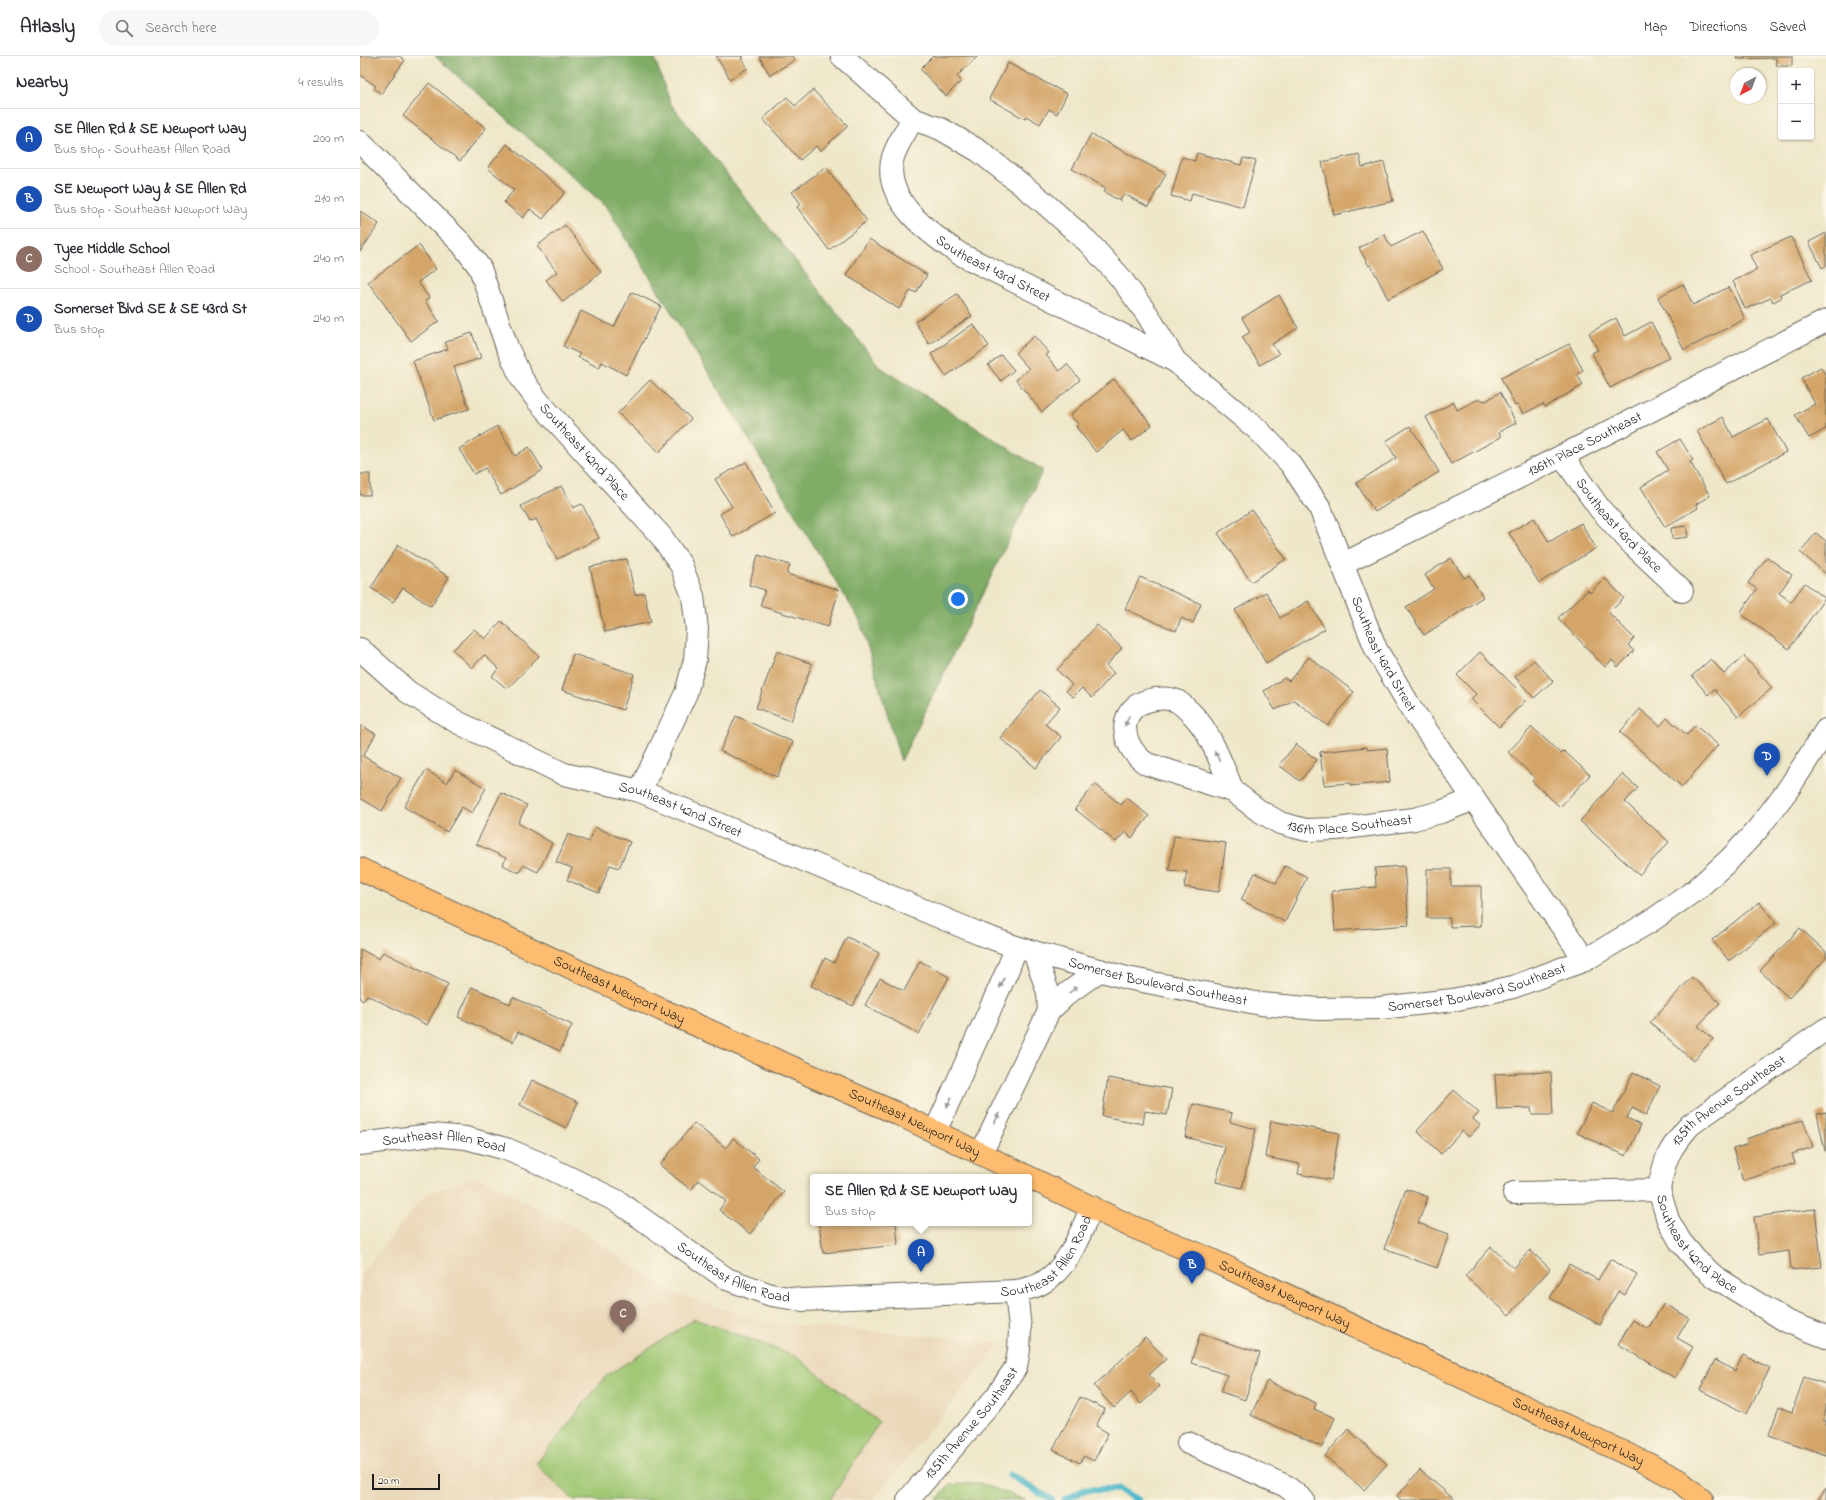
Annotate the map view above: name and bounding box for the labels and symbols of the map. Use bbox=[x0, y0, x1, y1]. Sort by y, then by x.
north arrow bbox=[1730, 68, 1766, 104]
street label: Southeast 43rd Street bbox=[931, 230, 1054, 308]
street label: Southeast 42nd Place bbox=[534, 398, 635, 506]
street label: 136th Place Southeast bbox=[1524, 406, 1646, 482]
street label: Southeast 43rd Place bbox=[1570, 474, 1668, 578]
your location bbox=[948, 589, 968, 609]
street label: Southeast 43rd Street bbox=[1346, 593, 1421, 717]
one-way arrow bbox=[1124, 716, 1130, 728]
pin: D bbox=[1754, 743, 1780, 776]
one-way arrow bbox=[1214, 750, 1220, 762]
street label: Southeast 42nd Street bbox=[617, 776, 746, 843]
street label: 136th Place Southeast bbox=[1285, 809, 1414, 841]
street label: Southeast Newport Way bbox=[550, 950, 689, 1030]
street label: Somerset Boulevard Southeast bbox=[1066, 952, 1249, 1012]
street label: Somerset Boulevard Southeast bbox=[1387, 958, 1569, 1018]
one-way arrow bbox=[999, 977, 1005, 989]
one-way arrow bbox=[1068, 986, 1078, 994]
street label: 135th Avenue Southeast bbox=[1666, 1050, 1791, 1150]
street label: Southeast Newport Way bbox=[845, 1083, 984, 1164]
one-way arrow bbox=[946, 1096, 952, 1107]
one-way arrow bbox=[994, 1112, 1000, 1124]
street label: Southeast Allen Road bbox=[381, 1124, 508, 1159]
street label: Southeast 42nd Place bbox=[1650, 1192, 1742, 1299]
street label: Southeast Allen Road bbox=[1000, 1212, 1098, 1302]
street label: Southeast Allen Road bbox=[673, 1236, 792, 1308]
pin: A bbox=[908, 1239, 934, 1272]
pin: B bbox=[1179, 1251, 1205, 1284]
street label: Southeast Newport Way bbox=[1215, 1254, 1354, 1335]
pin: C bbox=[610, 1300, 636, 1333]
street label: 135th Avenue Southeast bbox=[920, 1362, 1024, 1484]
street label: Southeast Newport Way bbox=[1509, 1392, 1648, 1472]
scale bar bbox=[372, 1472, 440, 1491]

